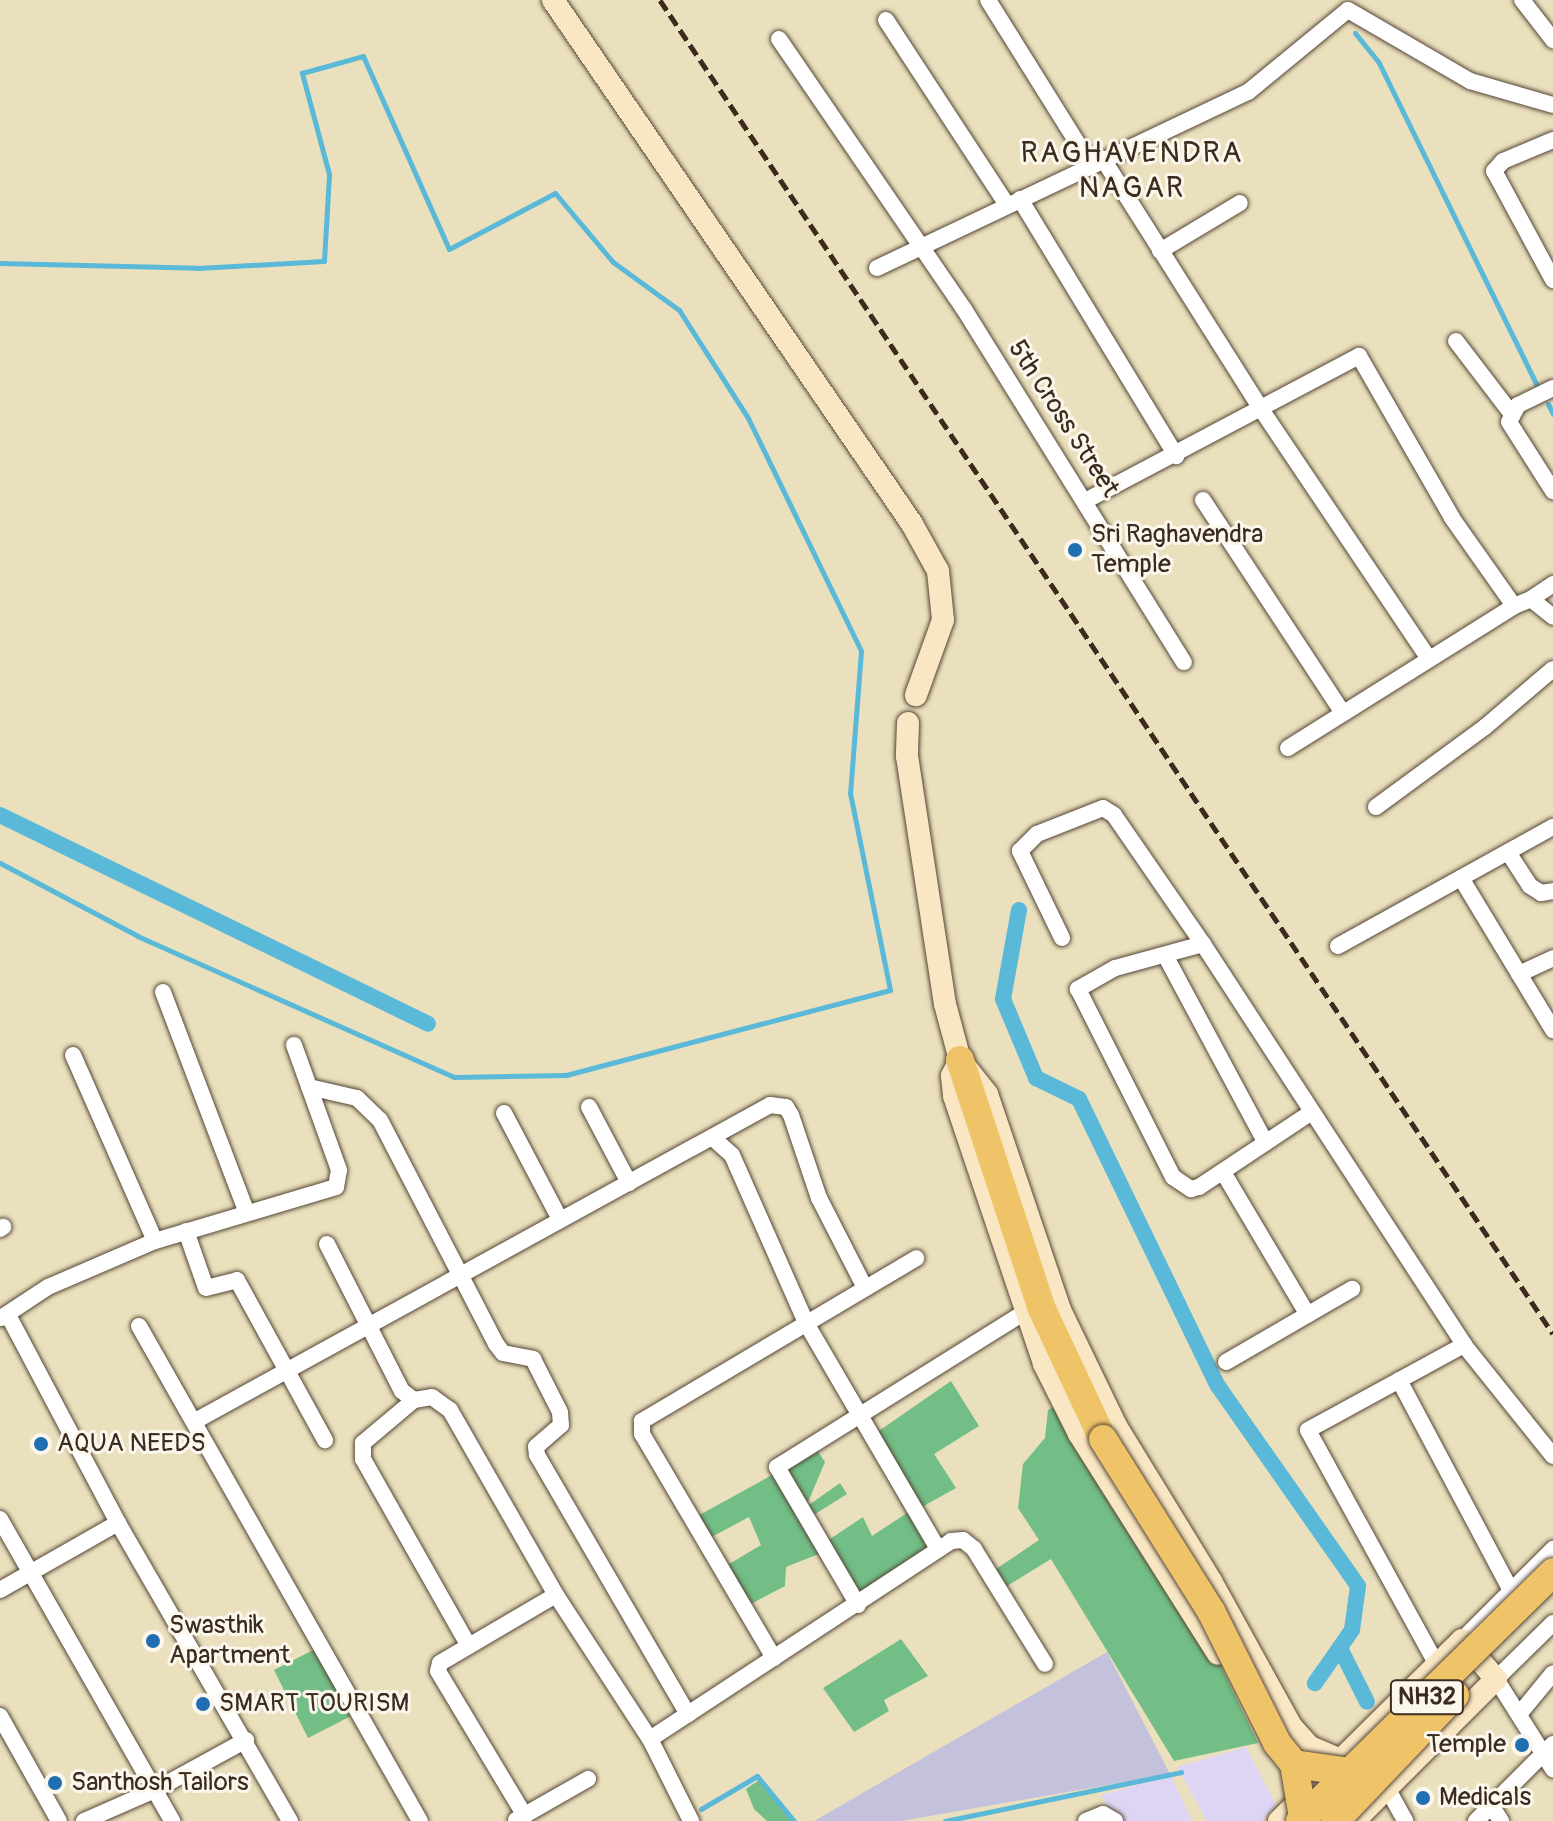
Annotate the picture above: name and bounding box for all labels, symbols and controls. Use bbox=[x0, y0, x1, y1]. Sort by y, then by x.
district label: RAGHAVENDRA NAGAR bbox=[1021, 135, 1243, 206]
street label: 5th Cross Street bbox=[1001, 335, 1125, 503]
place label: Sri Raghavendra Temple bbox=[1091, 519, 1263, 580]
marker: Sri Raghavendra Temple bbox=[1066, 541, 1084, 559]
place label: AQUA NEEDS bbox=[57, 1428, 206, 1460]
marker: AQUA NEEDS bbox=[32, 1435, 50, 1453]
place label: Swasthik Apartment bbox=[169, 1610, 290, 1672]
marker: Swasthik Apartment bbox=[144, 1632, 162, 1650]
road number: NH32 bbox=[1389, 1677, 1465, 1717]
place label: SMART TOURISM bbox=[219, 1688, 409, 1720]
marker: SMART TOURISM bbox=[194, 1695, 212, 1713]
place label: Temple bbox=[1426, 1729, 1506, 1761]
marker: Temple bbox=[1513, 1736, 1531, 1754]
place label: Santhosh Tailors bbox=[71, 1767, 249, 1799]
marker: Santhosh Tailors bbox=[46, 1774, 64, 1792]
place label: Medicals bbox=[1439, 1782, 1531, 1814]
marker: Medicals bbox=[1414, 1789, 1432, 1807]

